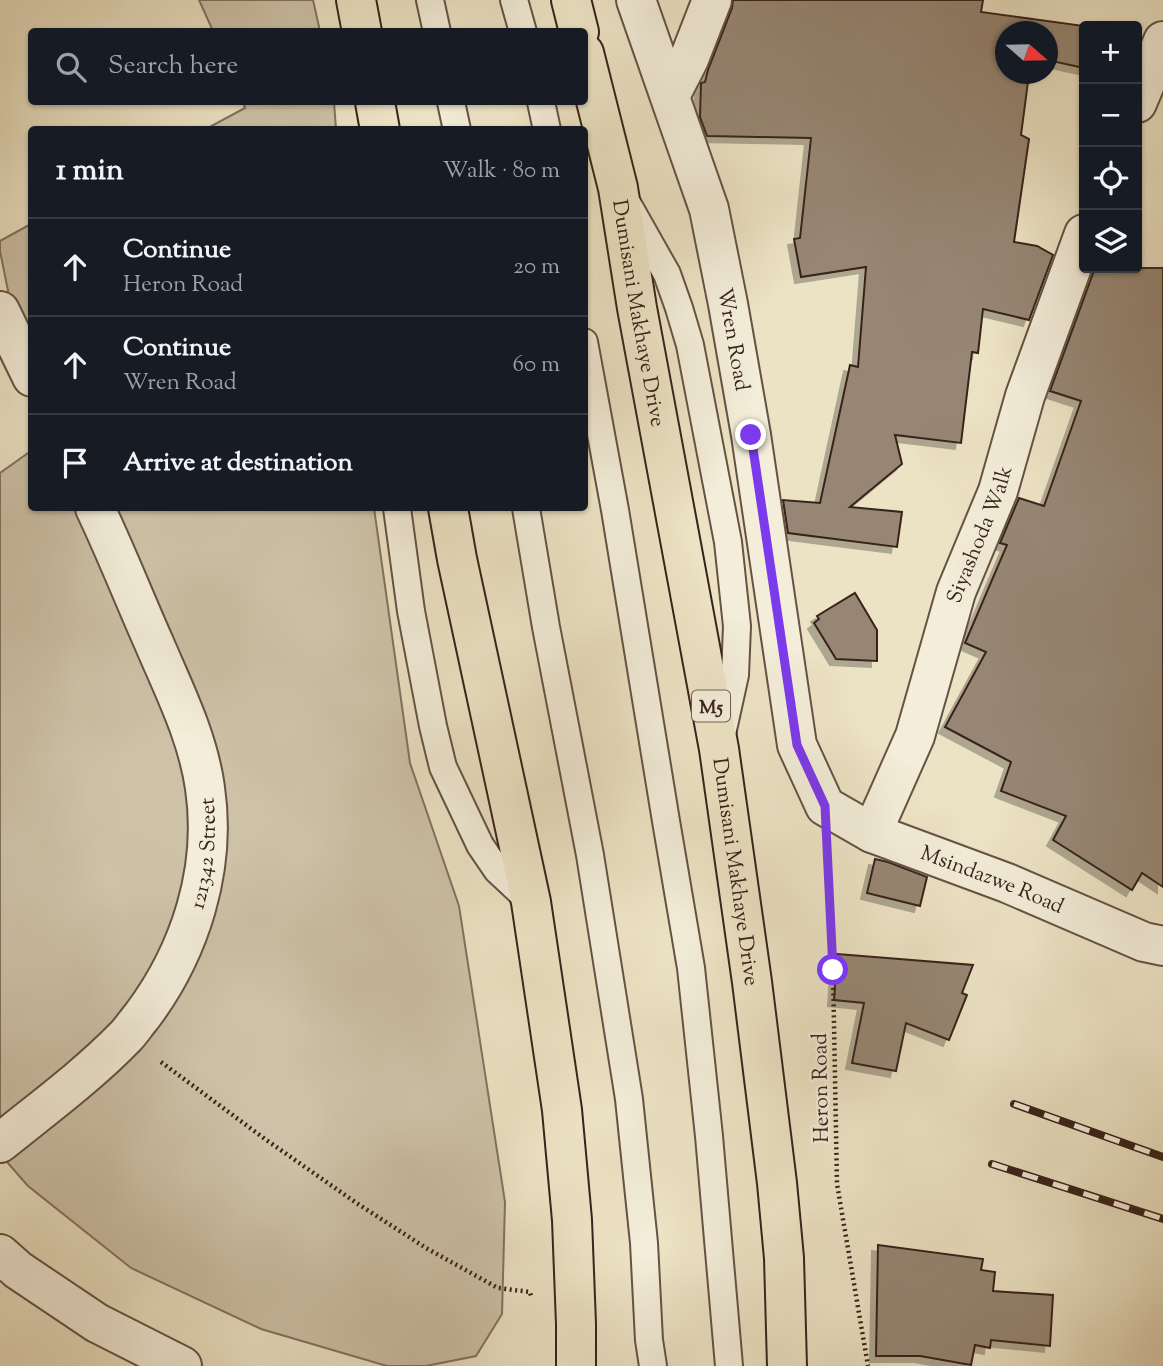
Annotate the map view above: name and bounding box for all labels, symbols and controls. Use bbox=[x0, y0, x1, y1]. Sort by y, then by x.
north arrow bbox=[995, 21, 1058, 84]
map controls bbox=[1079, 21, 1142, 273]
button: + bbox=[1079, 21, 1142, 84]
search box bbox=[28, 28, 588, 105]
icon: search bbox=[52, 48, 90, 86]
text: Search here bbox=[108, 48, 238, 85]
button: − bbox=[1079, 84, 1142, 147]
button: locate bbox=[1079, 147, 1142, 210]
text: 1 min bbox=[56, 150, 124, 193]
text: Walk · 80 m bbox=[443, 155, 560, 188]
street label: Dumisani Makhaye Drive bbox=[603, 198, 672, 429]
button: layers bbox=[1079, 210, 1142, 273]
text: Continue bbox=[123, 232, 231, 269]
icon: ahead bbox=[56, 248, 94, 286]
text: 20 m bbox=[513, 251, 560, 284]
text: Heron Road bbox=[123, 269, 243, 302]
street label: Wren Road bbox=[708, 286, 756, 393]
text: Continue bbox=[123, 330, 231, 367]
icon: ahead bbox=[56, 346, 94, 384]
text: 60 m bbox=[512, 349, 560, 382]
text: Wren Road bbox=[123, 367, 237, 400]
route end bbox=[735, 419, 766, 450]
icon: arrive bbox=[56, 444, 94, 482]
text: Arrive at destination bbox=[123, 445, 353, 482]
street label: Siyashoda Walk bbox=[941, 462, 1022, 607]
road number: M5 bbox=[692, 691, 730, 722]
street label: Dumisani Makhaye Drive bbox=[703, 756, 765, 988]
street label: 121342 Street bbox=[184, 796, 225, 913]
street label: Msindazwe Road bbox=[916, 839, 1068, 923]
route start bbox=[817, 954, 848, 985]
street label: Heron Road bbox=[806, 1033, 838, 1143]

